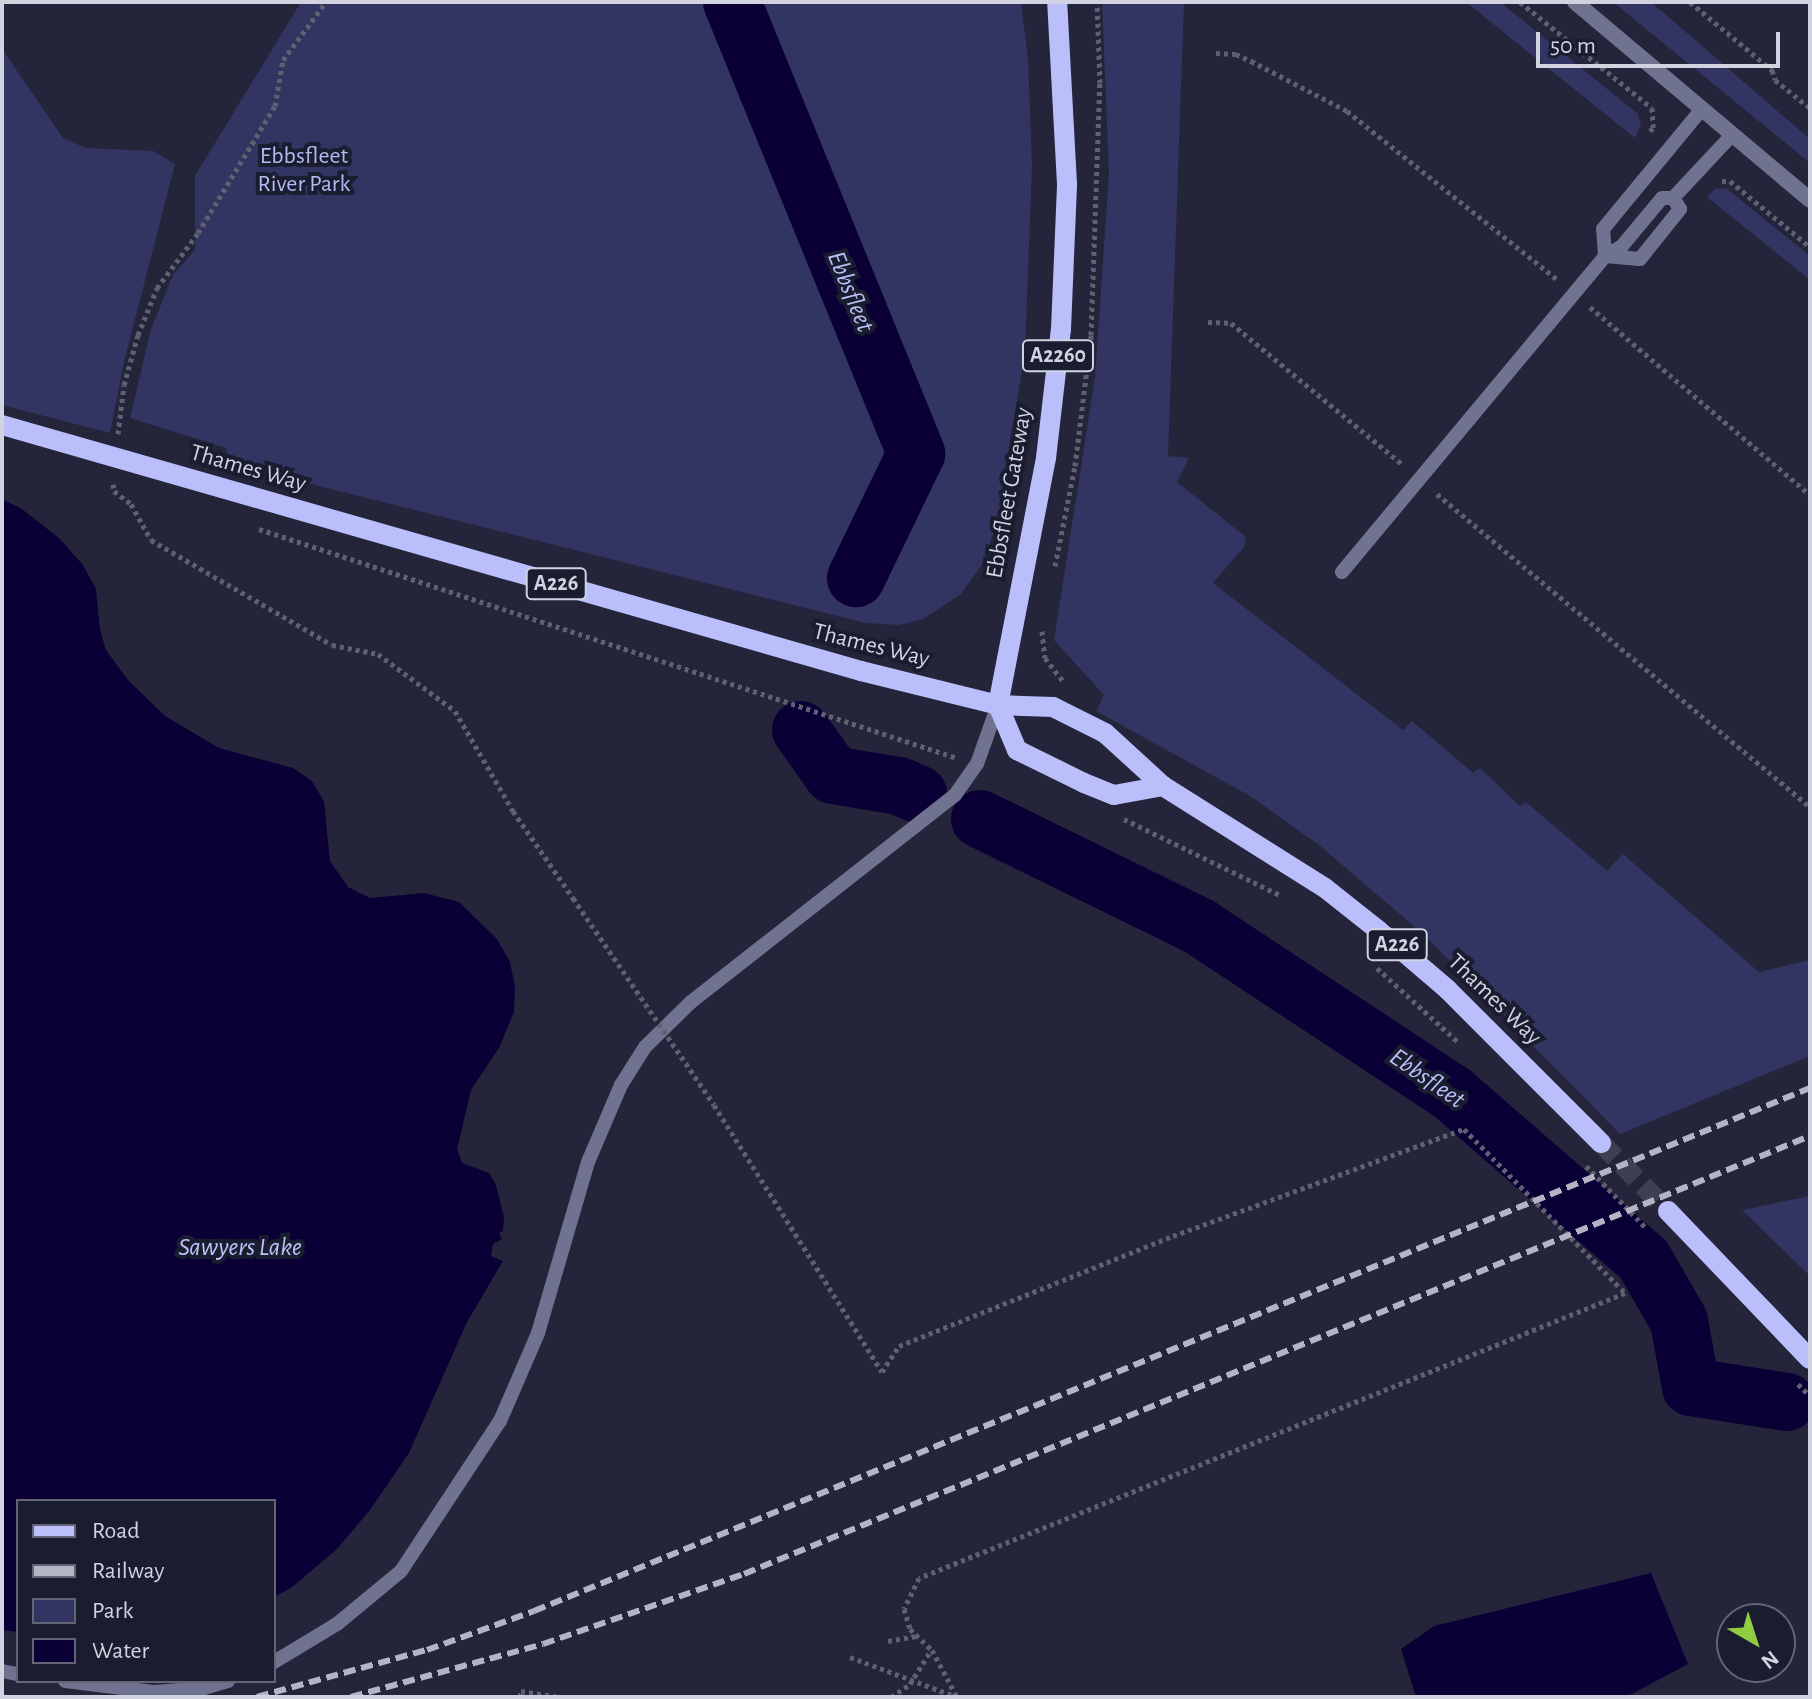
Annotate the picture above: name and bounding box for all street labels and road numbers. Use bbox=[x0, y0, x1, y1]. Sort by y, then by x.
road number: A2260 bbox=[1020, 338, 1096, 374]
street label: Ebbsfleet Gateway bbox=[981, 405, 1039, 581]
street label: Thames Way bbox=[187, 439, 309, 499]
road number: A226 bbox=[524, 566, 588, 602]
street label: Thames Way bbox=[810, 618, 932, 674]
road number: A226 bbox=[1365, 927, 1429, 963]
street label: Thames Way bbox=[1441, 948, 1547, 1052]

